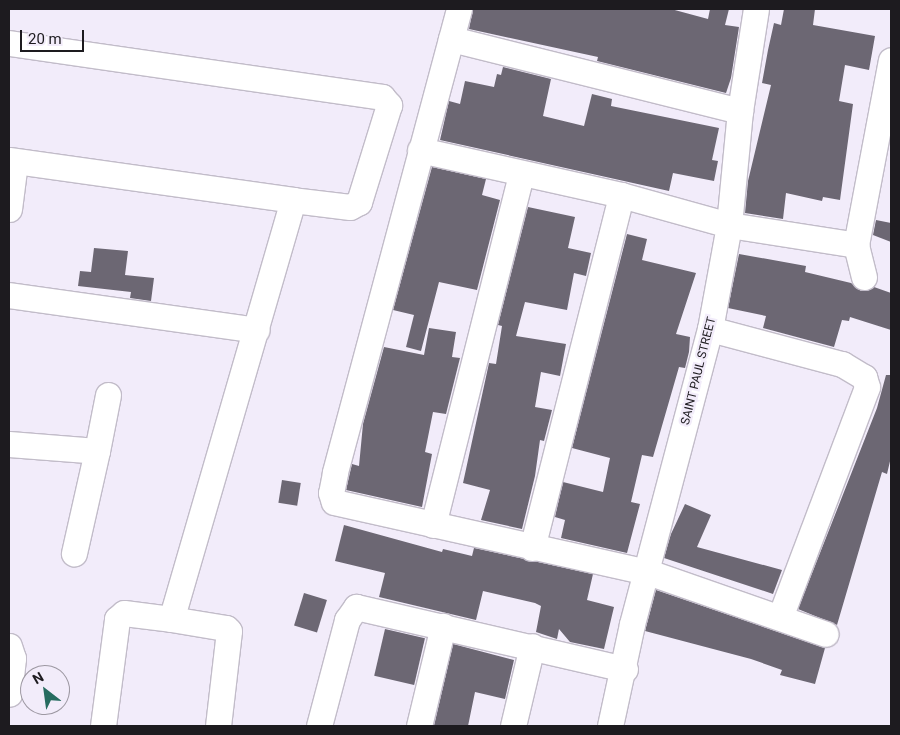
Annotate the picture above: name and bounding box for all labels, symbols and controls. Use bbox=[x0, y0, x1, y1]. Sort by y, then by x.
scale bar bbox=[22, 20, 86, 52]
text: 20 m bbox=[28, 30, 62, 48]
street label: SAINT PAUL STREET bbox=[679, 315, 719, 427]
north arrow bbox=[20, 665, 70, 715]
text: N bbox=[30, 668, 46, 687]

